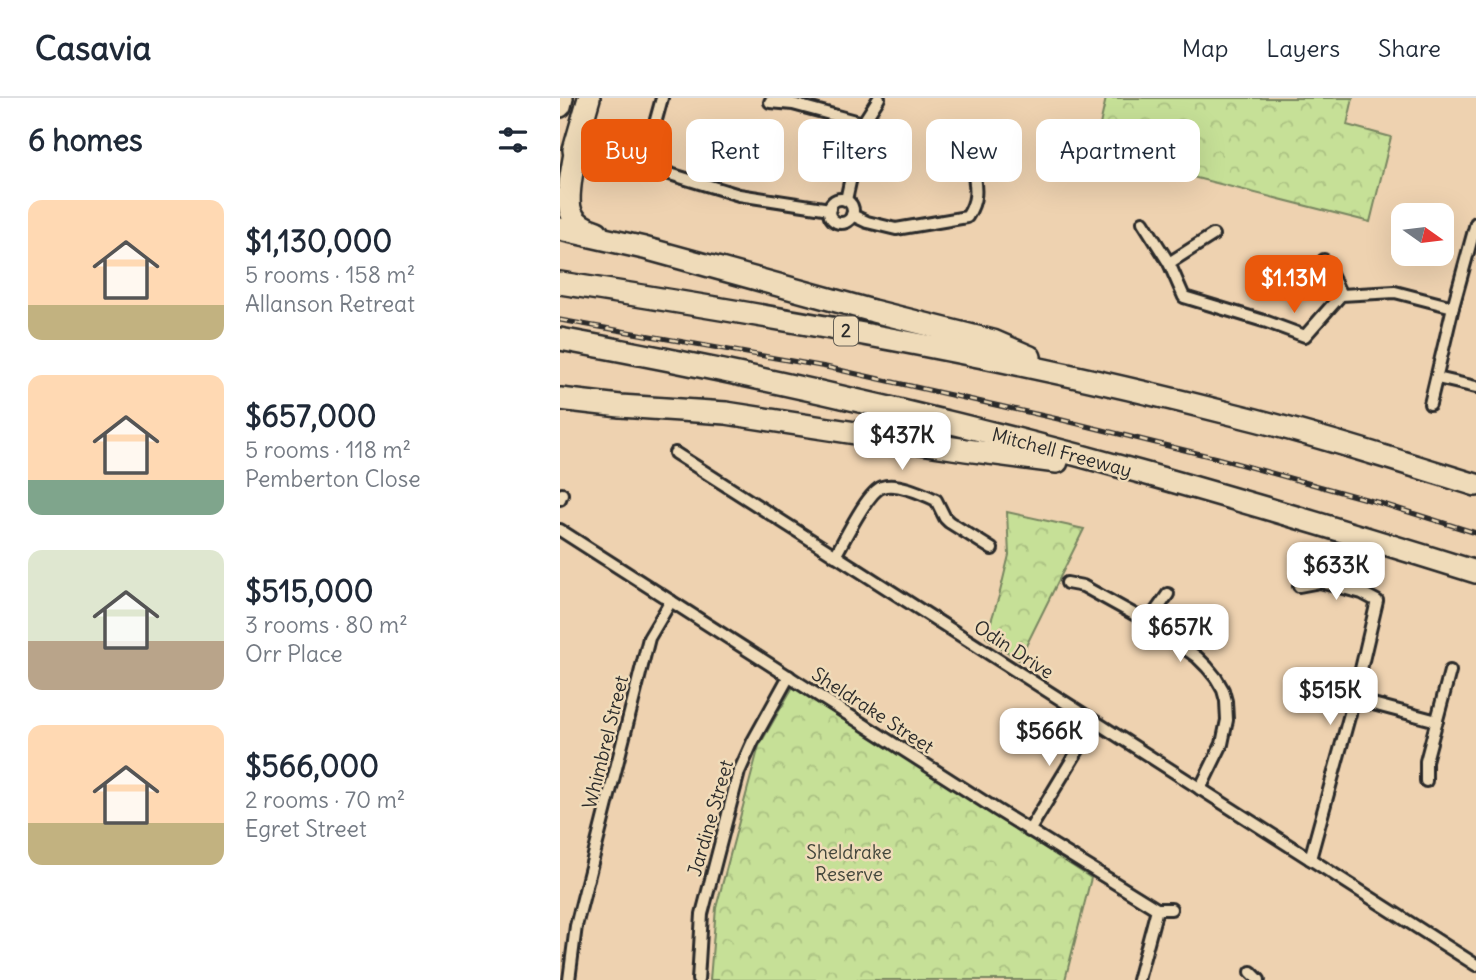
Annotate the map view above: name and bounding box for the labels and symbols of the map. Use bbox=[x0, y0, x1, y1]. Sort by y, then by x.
north arrow bbox=[1391, 203, 1454, 266]
pin: $1.13M bbox=[1237, 256, 1351, 315]
road number: 2 bbox=[834, 316, 858, 345]
pin: $437K bbox=[853, 412, 951, 472]
street label: Mitchell Freeway bbox=[989, 422, 1135, 482]
pin: $633K bbox=[1287, 542, 1385, 602]
pin: $657K bbox=[1131, 604, 1229, 664]
street label: Odin Drive bbox=[969, 614, 1059, 684]
street label: Sheldrake Street bbox=[808, 662, 938, 758]
pin: $515K bbox=[1281, 668, 1379, 727]
street label: Whimbrel Street bbox=[577, 673, 633, 811]
pin: $566K bbox=[1000, 708, 1098, 768]
street label: Jardine Street bbox=[682, 757, 738, 879]
park label: Sheldrake Reserve bbox=[806, 840, 892, 886]

